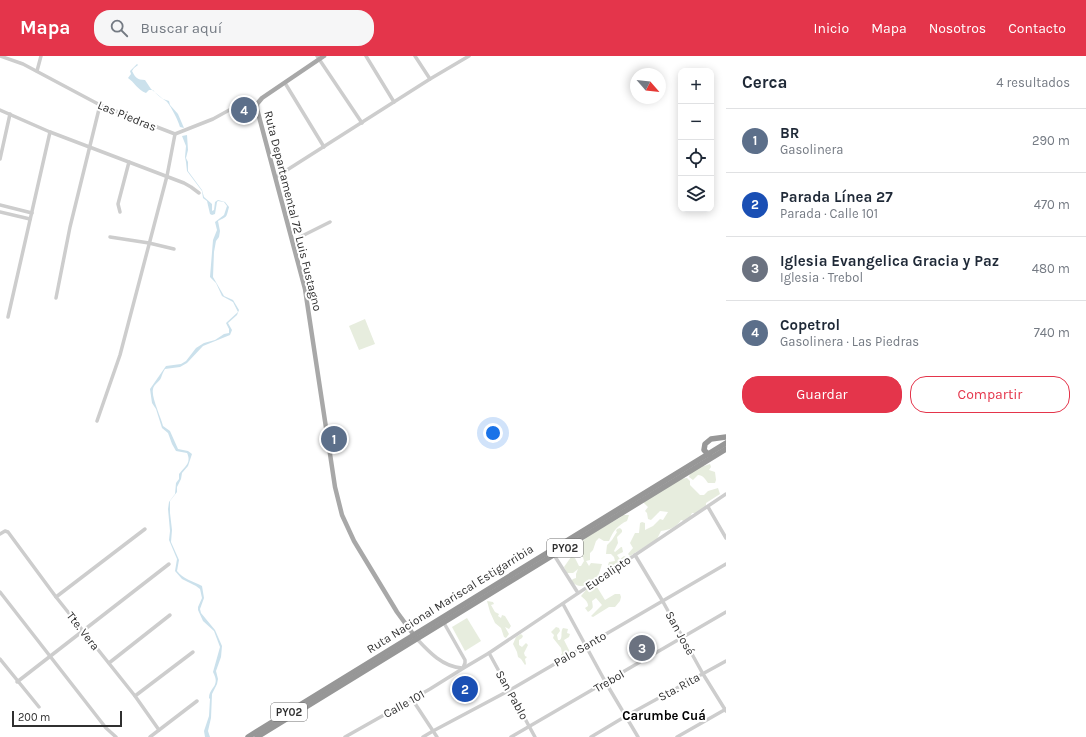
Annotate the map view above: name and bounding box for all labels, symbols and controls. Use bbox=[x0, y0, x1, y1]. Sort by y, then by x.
search box bbox=[94, 10, 374, 46]
text: Mapa bbox=[20, 17, 70, 39]
icon: search bbox=[108, 17, 130, 39]
text: Buscar aquí bbox=[140, 19, 222, 37]
text: Inicio bbox=[814, 20, 849, 37]
text: Mapa bbox=[871, 20, 907, 37]
text: Nosotros bbox=[929, 20, 986, 37]
text: Contacto bbox=[1008, 20, 1066, 37]
north arrow bbox=[630, 68, 666, 104]
map controls bbox=[678, 68, 714, 212]
button: + bbox=[678, 68, 714, 104]
text: Cerca bbox=[742, 72, 787, 92]
text: 4 resultados bbox=[996, 75, 1070, 90]
pin: 4 bbox=[231, 95, 257, 125]
street label: Las Piedras bbox=[96, 98, 158, 134]
button: − bbox=[678, 104, 714, 140]
street label: Ruta Departamental 72 Luis Fustagno bbox=[261, 109, 325, 313]
text: BR bbox=[780, 124, 799, 142]
text: 1 bbox=[753, 133, 757, 148]
text: 290 m bbox=[1032, 133, 1070, 148]
button: locate bbox=[678, 140, 714, 176]
text: Gasolinera bbox=[780, 142, 843, 157]
button: layers bbox=[678, 176, 714, 212]
text: Parada Línea 27 bbox=[780, 188, 893, 206]
text: 2 bbox=[751, 197, 759, 212]
text: 470 m bbox=[1034, 197, 1070, 212]
text: Parada · Calle 101 bbox=[780, 206, 878, 221]
text: Iglesia Evangelica Gracia y Paz bbox=[780, 252, 999, 270]
text: 3 bbox=[751, 261, 759, 276]
text: 480 m bbox=[1032, 261, 1070, 276]
text: Iglesia · Trebol bbox=[780, 270, 863, 285]
text: Copetrol bbox=[780, 316, 840, 334]
text: 4 bbox=[751, 325, 759, 340]
text: 740 m bbox=[1034, 325, 1070, 340]
text: Gasolinera · Las Piedras bbox=[780, 334, 919, 349]
button: Guardar bbox=[742, 376, 902, 413]
button: Compartir bbox=[910, 376, 1070, 413]
your location bbox=[483, 423, 503, 443]
pin: 1 bbox=[321, 424, 347, 454]
road number: PY02 bbox=[547, 539, 583, 557]
street label: Ruta Nacional Mariscal Estigarribia bbox=[364, 542, 536, 656]
street label: Eucalipto bbox=[583, 553, 633, 593]
street label: Tte. Vera bbox=[64, 609, 102, 653]
street label: San José bbox=[662, 609, 698, 657]
street label: Palo Santo bbox=[551, 628, 609, 670]
pin: 3 bbox=[629, 633, 655, 663]
street label: Trebol bbox=[591, 667, 627, 695]
street label: San Pablo bbox=[493, 668, 531, 722]
street label: Sta. Rita bbox=[656, 670, 702, 704]
pin: 2 bbox=[452, 674, 478, 704]
street label: Calle 101 bbox=[381, 687, 427, 721]
road number: PY02 bbox=[271, 703, 307, 721]
district label: Carumbe Cuá bbox=[622, 708, 706, 723]
scale bar bbox=[12, 709, 122, 728]
text: 200 m bbox=[18, 711, 50, 724]

